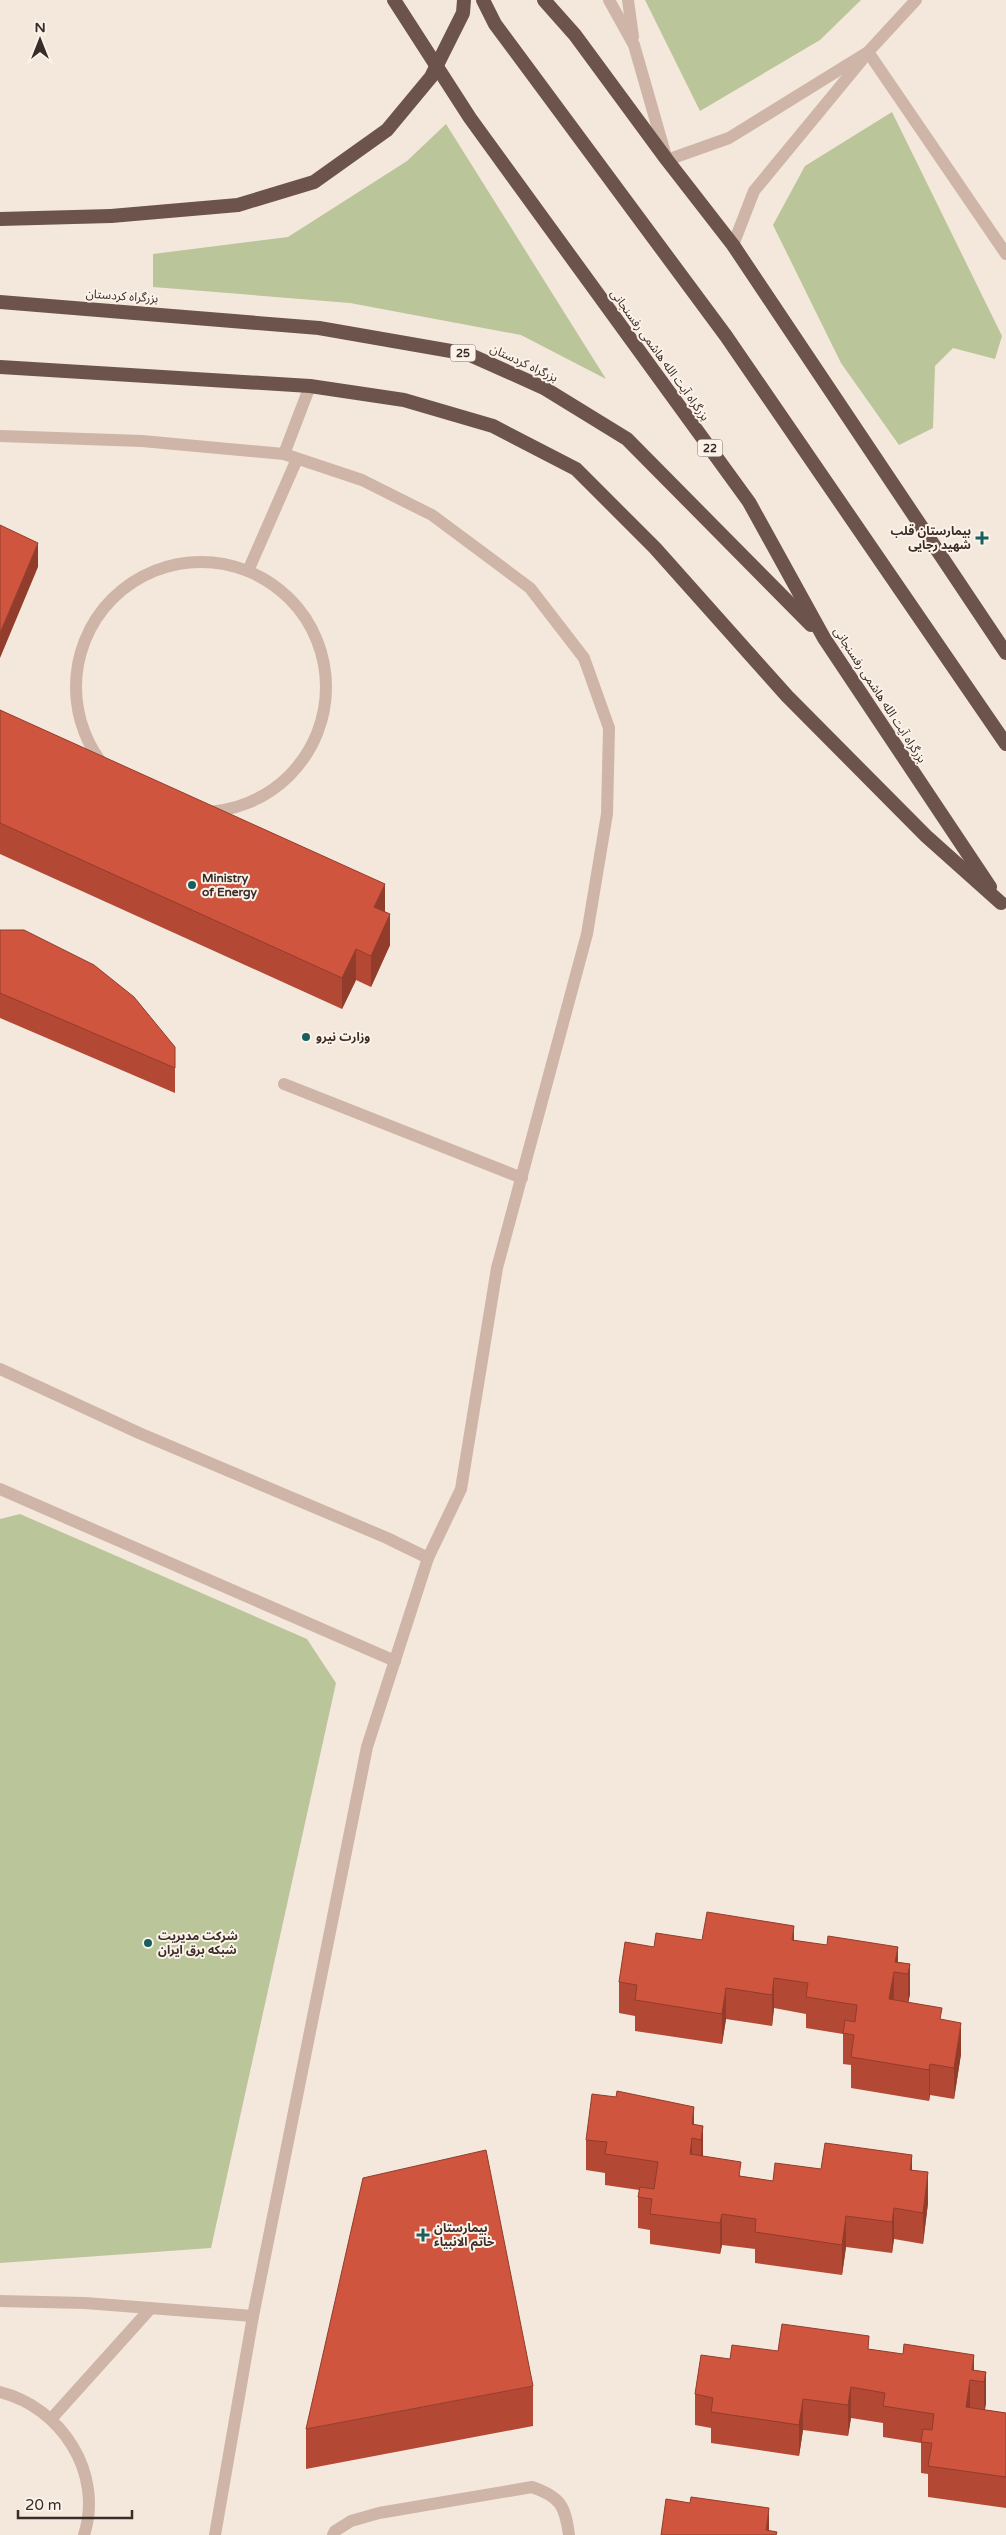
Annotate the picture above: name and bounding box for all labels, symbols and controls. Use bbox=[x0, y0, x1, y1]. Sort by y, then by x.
north arrow bbox=[15, 15, 65, 65]
text: N bbox=[34, 19, 46, 36]
street label: بزرگراه کردستان bbox=[85, 286, 159, 306]
street label: بزرگراه آیت الله هاشمی رفسنجانی bbox=[608, 287, 712, 423]
street label: بزرگراه کردستان bbox=[488, 341, 560, 385]
road number: 25 bbox=[450, 344, 476, 362]
road number: 22 bbox=[698, 439, 722, 456]
place label: بیمارستان قلب شهید رجایی bbox=[890, 524, 971, 552]
marker: بیمارستان قلب شهید رجایی bbox=[975, 531, 989, 545]
street label: بزرگراه آیت الله هاشمی رفسنجانی bbox=[831, 625, 929, 765]
place label: Ministry of Energy bbox=[202, 871, 258, 900]
marker: Ministry of Energy bbox=[186, 879, 198, 891]
place label: وزارت نیرو bbox=[316, 1030, 370, 1044]
marker: وزارت نیرو bbox=[300, 1031, 312, 1043]
place label: شرکت مدیریت شبکه برق ایران bbox=[158, 1929, 238, 1957]
marker: شرکت مدیریت شبکه برق ایران bbox=[142, 1937, 154, 1949]
place label: بیمارستان خاتم الانبیاء bbox=[434, 2221, 495, 2251]
marker: بیمارستان خاتم الانبیاء bbox=[416, 2228, 430, 2242]
scale bar bbox=[18, 2488, 131, 2520]
text: 20 m bbox=[25, 2496, 62, 2514]

